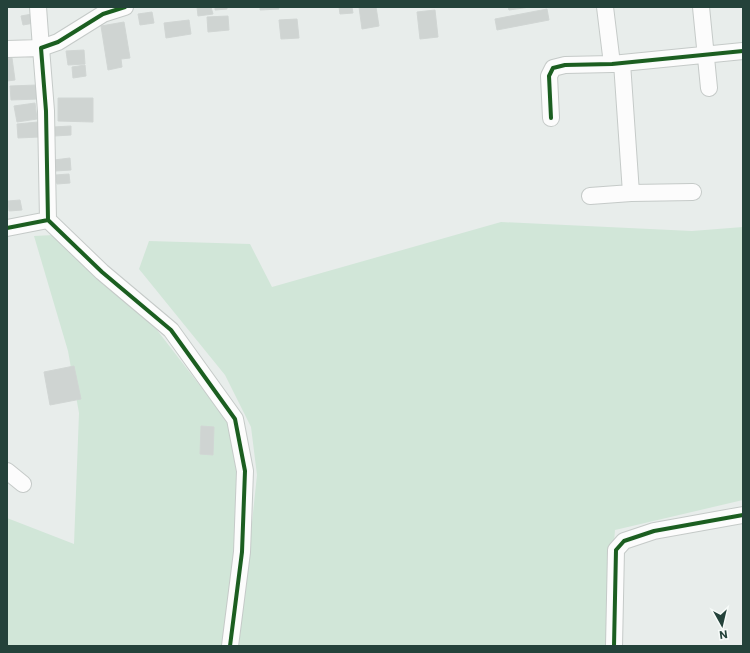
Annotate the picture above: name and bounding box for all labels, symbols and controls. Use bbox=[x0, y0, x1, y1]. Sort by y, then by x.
north arrow bbox=[702, 605, 742, 645]
text: N bbox=[718, 628, 728, 642]

